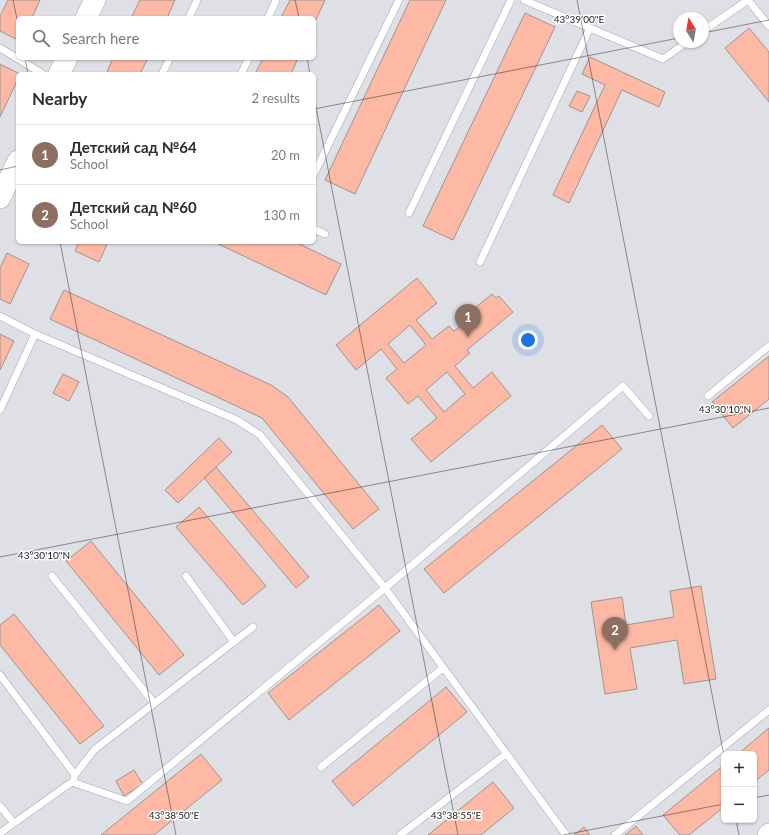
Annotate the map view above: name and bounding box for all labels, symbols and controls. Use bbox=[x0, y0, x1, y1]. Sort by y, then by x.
north arrow bbox=[673, 12, 709, 48]
text: 43°39'00"E bbox=[554, 13, 604, 25]
search box bbox=[16, 16, 316, 60]
icon: search bbox=[30, 27, 52, 49]
text: Search here bbox=[62, 29, 139, 47]
text: Nearby bbox=[32, 88, 87, 109]
text: 2 results bbox=[252, 90, 300, 106]
text: Детский сад №64 bbox=[70, 138, 197, 156]
text: 1 bbox=[41, 147, 49, 163]
text: 20 m bbox=[271, 147, 300, 163]
text: School bbox=[70, 156, 108, 172]
text: Детский сад №60 bbox=[70, 198, 197, 216]
text: 2 bbox=[41, 207, 49, 223]
text: 130 m bbox=[263, 207, 300, 223]
text: School bbox=[70, 216, 108, 232]
pin: 1 bbox=[455, 304, 481, 337]
your location bbox=[518, 330, 538, 350]
text: 43°30'10"N bbox=[699, 403, 751, 415]
text: 43°30'10"N bbox=[18, 549, 70, 561]
pin: 2 bbox=[602, 617, 628, 650]
map controls bbox=[721, 751, 757, 823]
button: + bbox=[721, 751, 757, 787]
button: − bbox=[721, 787, 757, 823]
text: 43°38'50"E bbox=[149, 809, 199, 821]
text: 43°38'55"E bbox=[431, 809, 481, 821]

